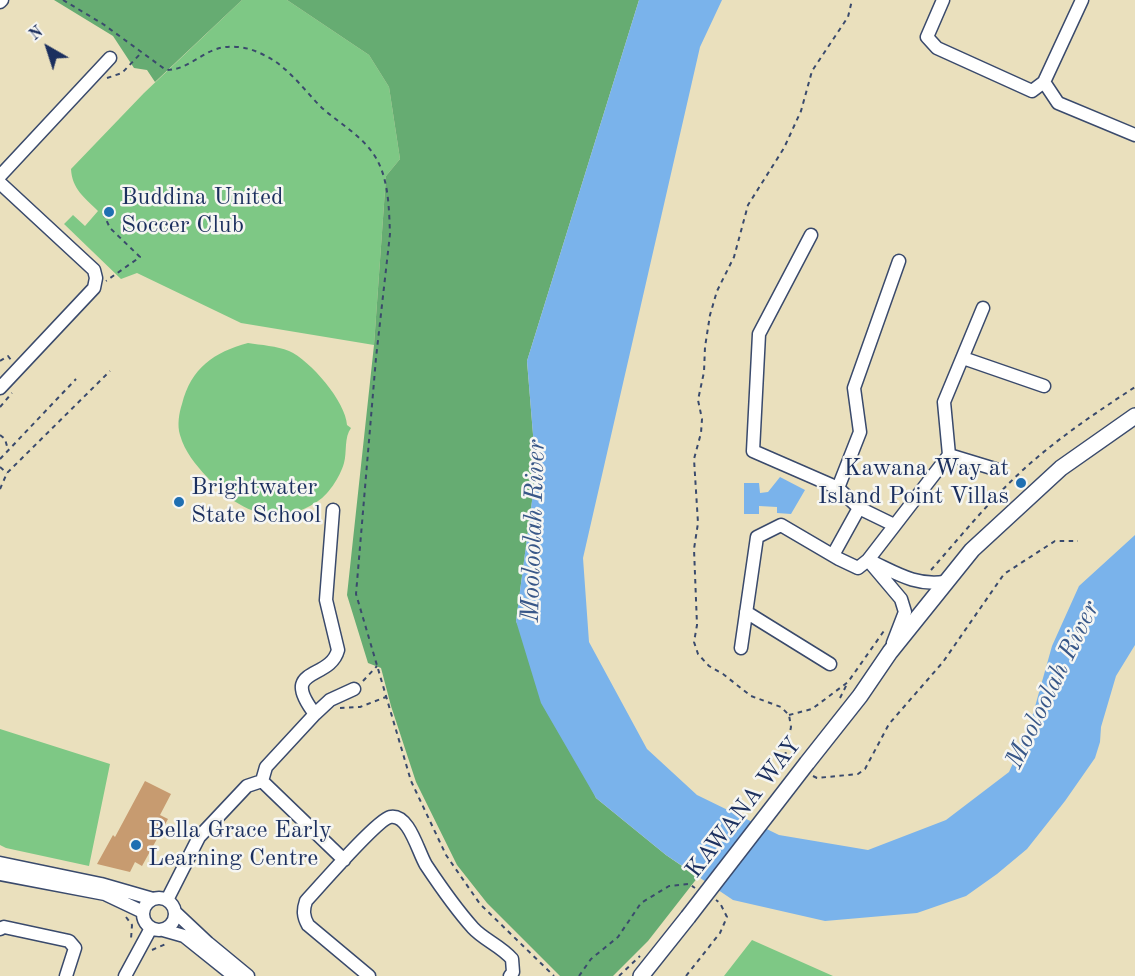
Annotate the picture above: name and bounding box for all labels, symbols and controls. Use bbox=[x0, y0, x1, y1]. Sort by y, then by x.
north arrow bbox=[18, 18, 78, 78]
text: N bbox=[27, 24, 46, 44]
place label: Buddina United Soccer Club bbox=[121, 184, 284, 240]
marker: Buddina United Soccer Club bbox=[102, 205, 116, 219]
water label: Mooloolah River bbox=[515, 439, 553, 623]
place label: Kawana Way at Island Point Villas bbox=[818, 455, 1009, 511]
place label: Brightwater State School bbox=[191, 474, 321, 530]
marker: Kawana Way at Island Point Villas bbox=[1014, 476, 1028, 490]
marker: Brightwater State School bbox=[172, 495, 186, 509]
water label: Mooloolah River bbox=[999, 596, 1107, 774]
street label: KAWANA WAY bbox=[680, 732, 808, 884]
place label: Bella Grace Early Learning Centre bbox=[148, 817, 332, 873]
marker: Bella Grace Early Learning Centre bbox=[129, 838, 143, 852]

